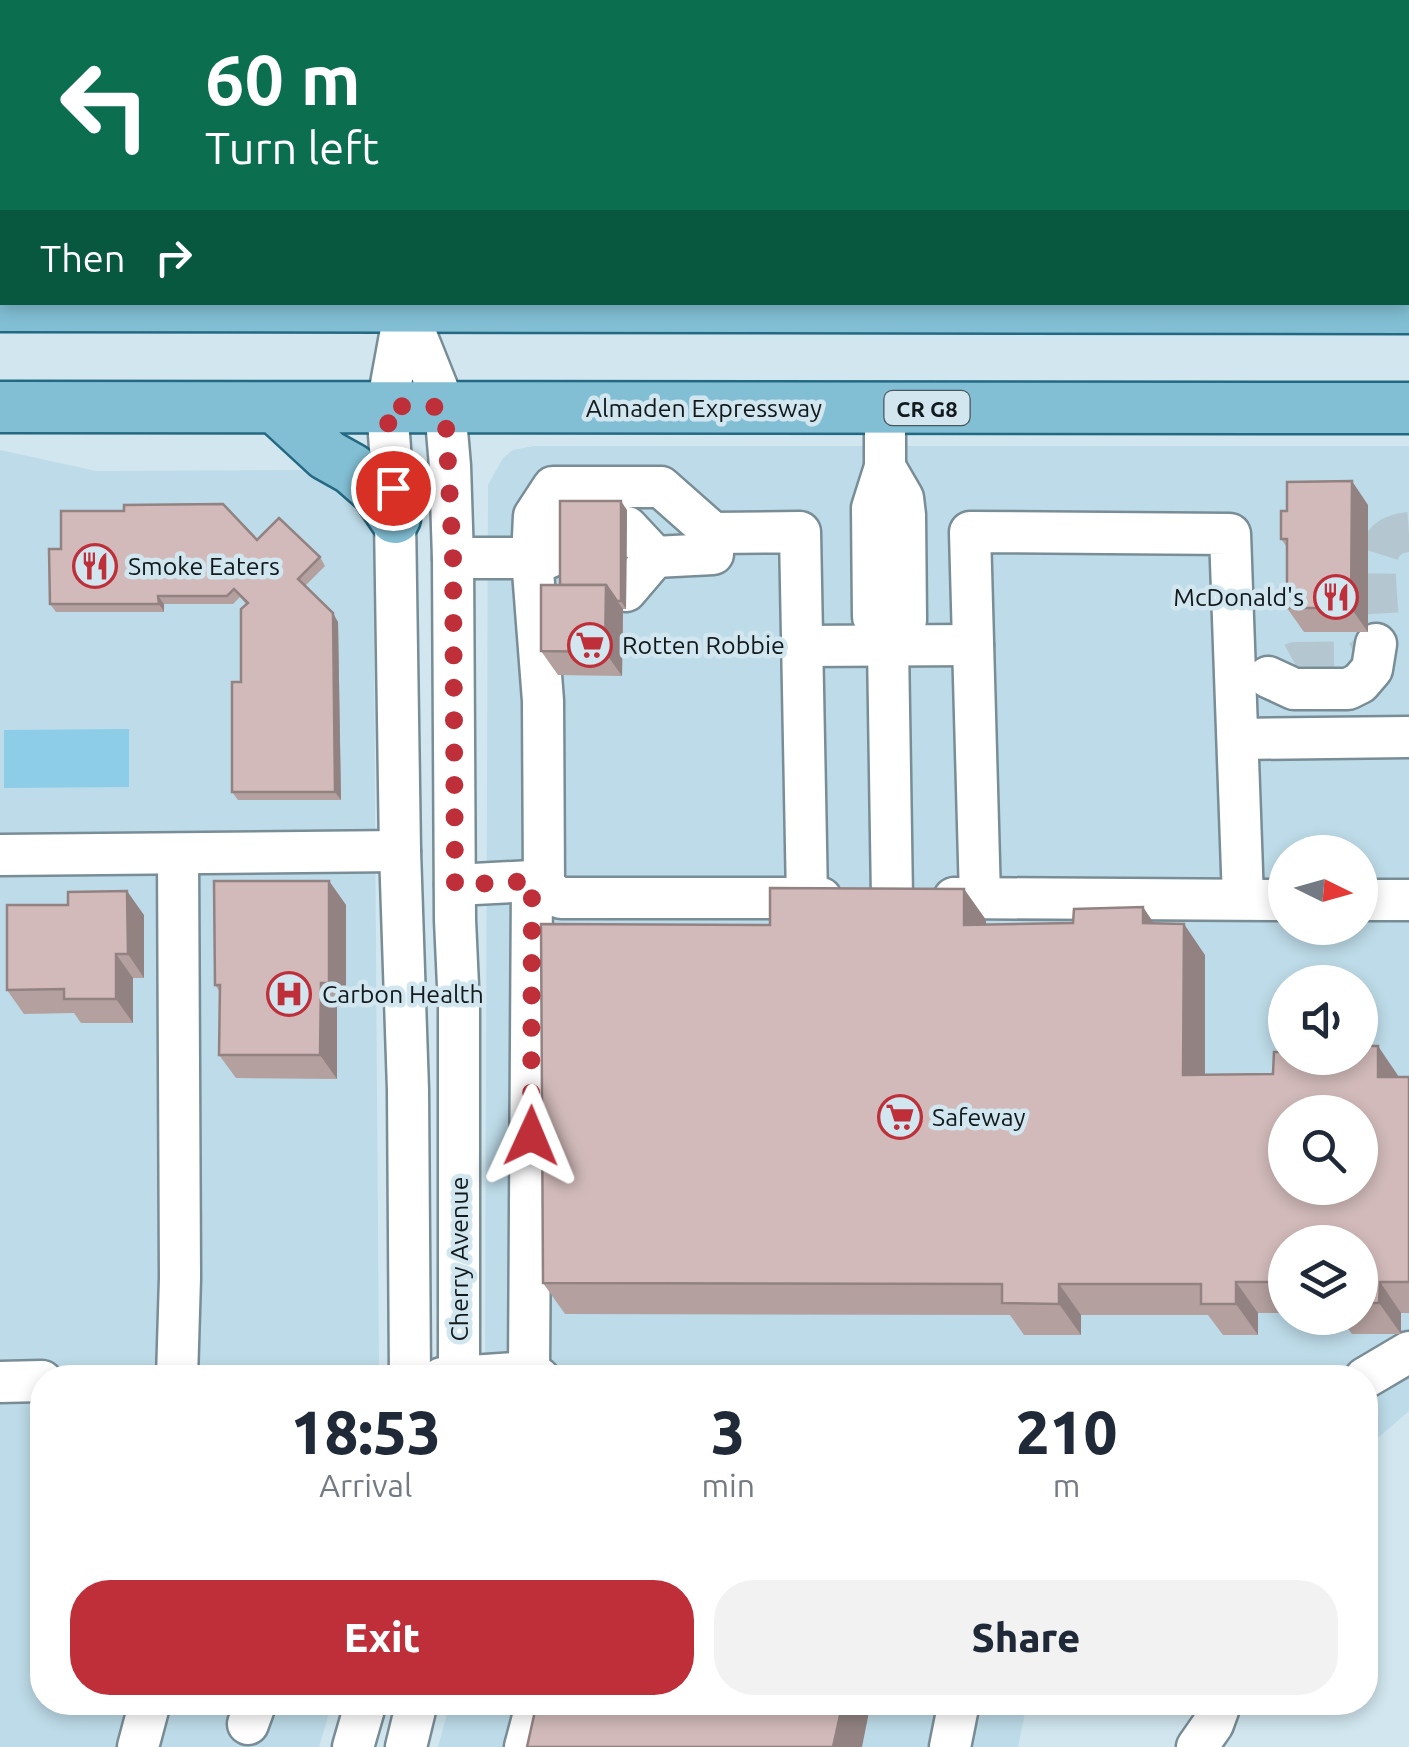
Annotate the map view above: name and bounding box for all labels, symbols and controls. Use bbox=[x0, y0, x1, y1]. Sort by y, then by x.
icon: left bbox=[40, 40, 170, 170]
text: 60 m bbox=[205, 40, 361, 118]
text: Turn left bbox=[205, 122, 379, 173]
icon: right bbox=[146, 230, 201, 285]
text: Then bbox=[40, 237, 126, 279]
road number: CR G8 bbox=[884, 391, 970, 425]
street label: Almaden Expressway bbox=[586, 394, 822, 422]
pin bbox=[351, 446, 436, 531]
icon: arrive bbox=[366, 461, 421, 516]
restaurant icon: Smoke Eaters bbox=[72, 543, 118, 589]
place label: Smoke Eaters bbox=[128, 552, 280, 580]
restaurant icon: McDonald's bbox=[1313, 574, 1359, 620]
place label: McDonald's bbox=[1173, 583, 1304, 611]
supermarket icon: Rotten Robbie bbox=[567, 622, 613, 668]
place label: Rotten Robbie bbox=[622, 631, 785, 659]
north arrow bbox=[1268, 835, 1378, 945]
map controls bbox=[1268, 835, 1378, 1335]
button: sound bbox=[1268, 965, 1378, 1075]
hospital icon: Carbon Health bbox=[266, 971, 312, 1017]
place label: Carbon Health bbox=[322, 980, 484, 1008]
position arrow bbox=[479, 1084, 583, 1188]
supermarket icon: Safeway bbox=[877, 1094, 923, 1140]
button: search bbox=[1268, 1095, 1378, 1205]
place label: Safeway bbox=[932, 1103, 1026, 1131]
street label: Cherry Avenue bbox=[445, 1177, 473, 1341]
button: layers bbox=[1268, 1225, 1378, 1335]
text: 18:53 bbox=[291, 1398, 441, 1465]
text: 3 bbox=[711, 1398, 745, 1465]
text: 210 bbox=[1016, 1398, 1117, 1465]
text: Arrival bbox=[319, 1467, 412, 1503]
text: min bbox=[701, 1467, 755, 1503]
text: m bbox=[1053, 1467, 1080, 1503]
button: Exit bbox=[70, 1580, 694, 1695]
button: Share bbox=[714, 1580, 1338, 1695]

